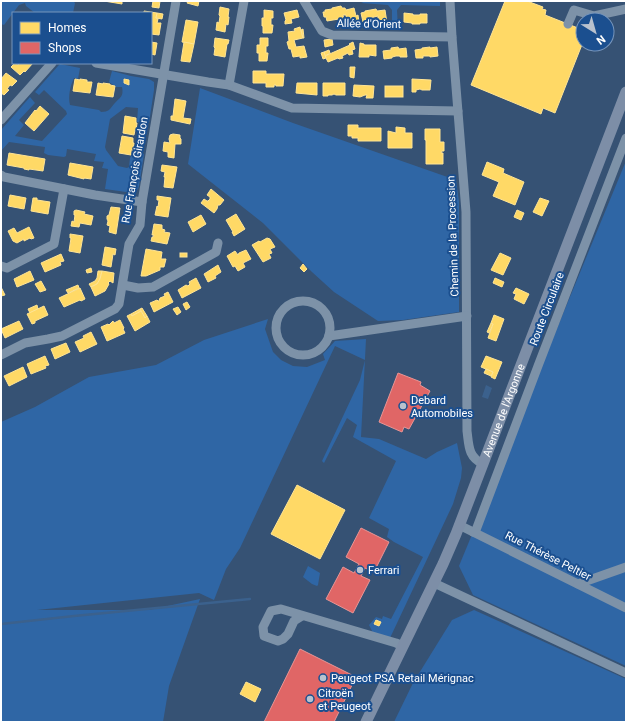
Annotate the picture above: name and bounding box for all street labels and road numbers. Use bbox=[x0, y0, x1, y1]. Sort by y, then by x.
street label: Allée d'Orient bbox=[337, 17, 402, 31]
street label: Rue François Girardon bbox=[119, 116, 151, 224]
street label: Chemin de la Procession bbox=[444, 175, 462, 297]
street label: Route Circulaire bbox=[527, 270, 567, 347]
street label: Avenue de l'Argonne bbox=[480, 362, 527, 459]
street label: Rue Thérèse Peltier bbox=[503, 529, 593, 583]

